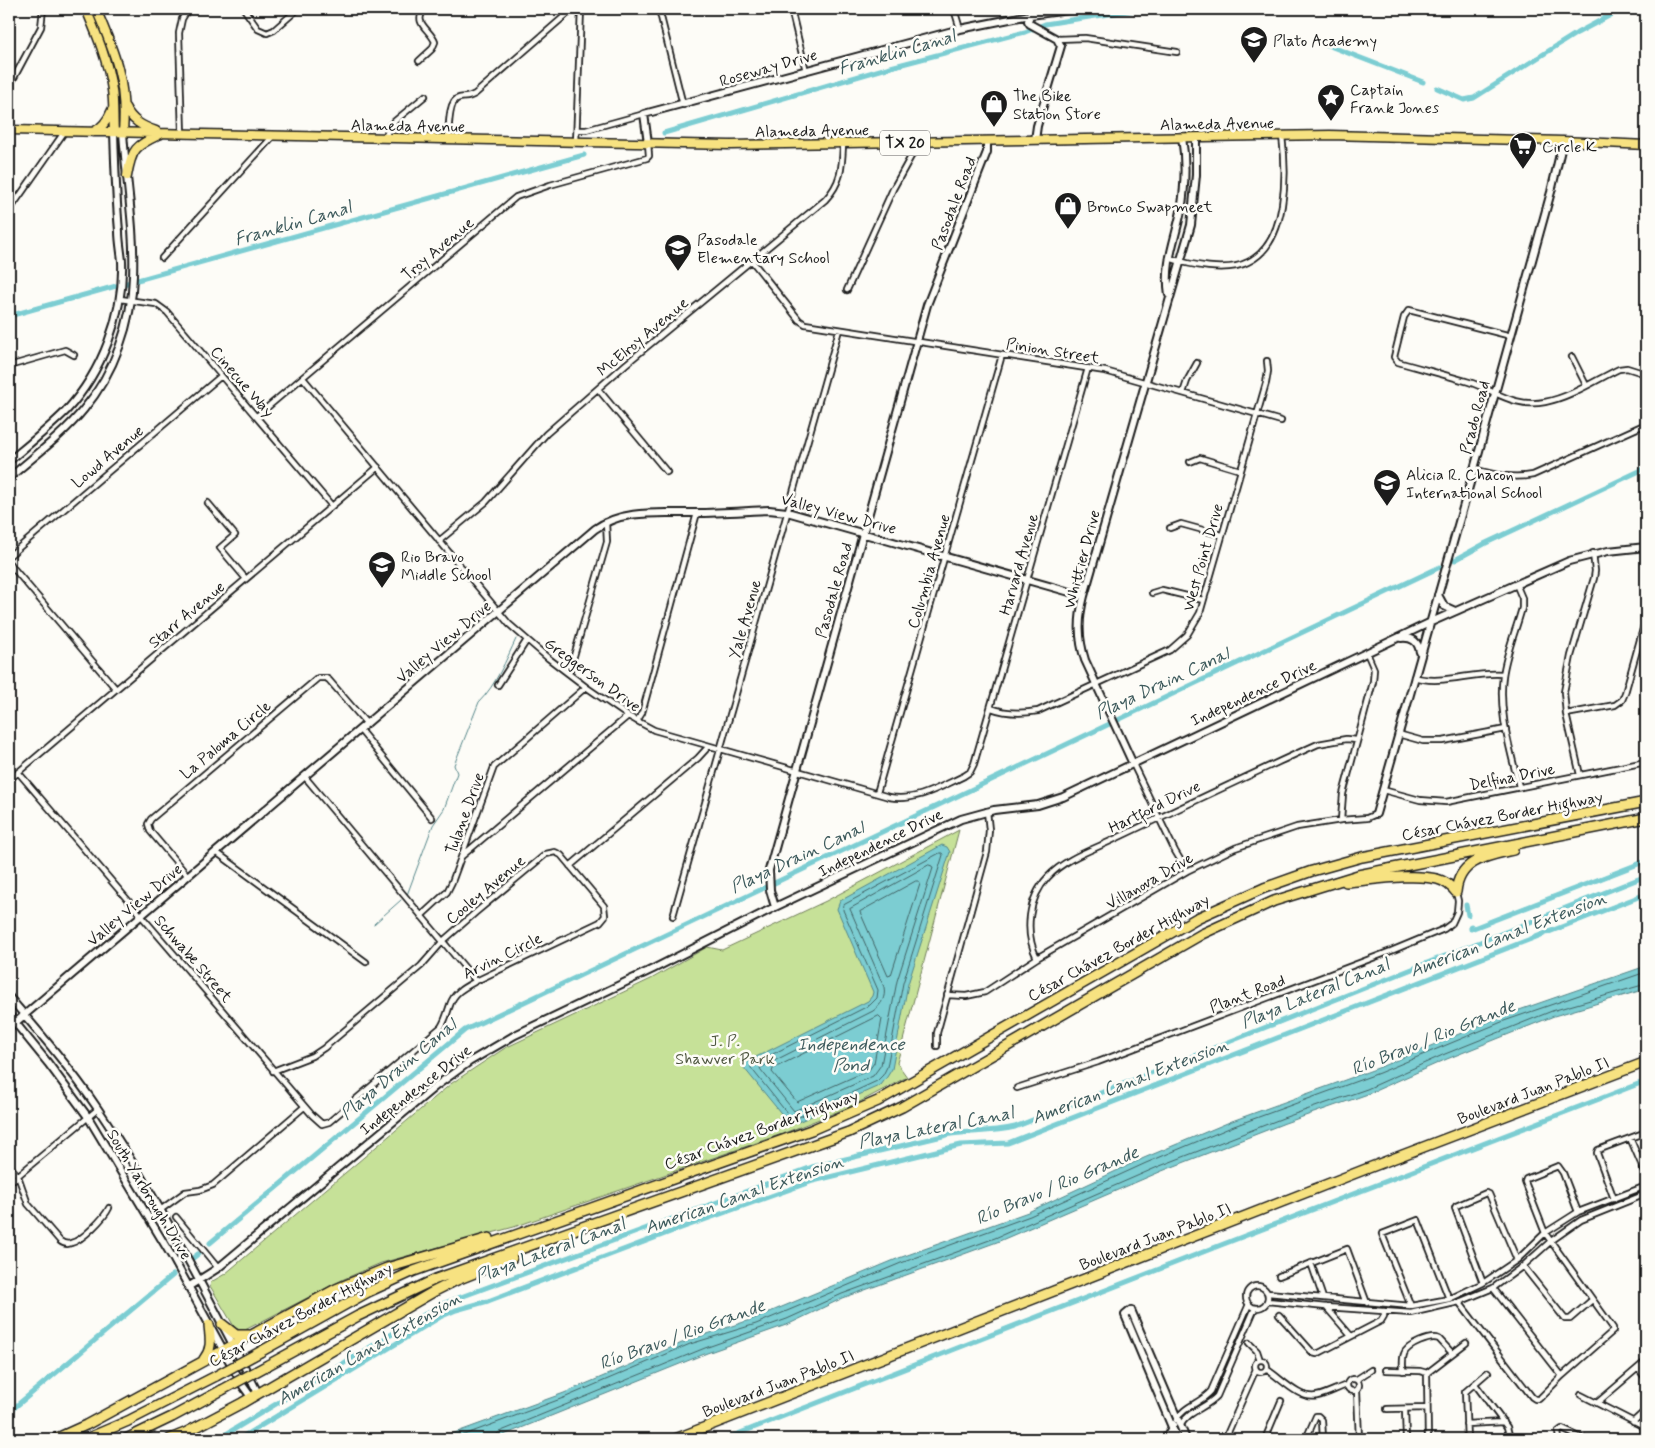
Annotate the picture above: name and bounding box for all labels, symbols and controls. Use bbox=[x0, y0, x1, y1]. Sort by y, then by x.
water label: Franklin Canal bbox=[836, 24, 960, 81]
school or university icon: Plato Academy bbox=[1239, 25, 1269, 64]
place label: Plato Academy bbox=[1273, 31, 1377, 52]
street label: Roseway Drive bbox=[717, 44, 820, 92]
place label: Captain Frank Jones bbox=[1350, 80, 1439, 119]
place icon: Captain Frank Jones bbox=[1316, 83, 1346, 122]
place label: The Bike Station Store bbox=[1013, 86, 1101, 125]
shop icon: The Bike Station Store bbox=[979, 89, 1009, 128]
street label: Alameda Avenue bbox=[1160, 113, 1274, 136]
street label: Alameda Avenue bbox=[351, 115, 465, 138]
street label: Alameda Avenue bbox=[755, 120, 869, 143]
road number: TX 20 bbox=[880, 130, 930, 156]
supermarket icon: Circle K bbox=[1508, 131, 1538, 170]
place label: Circle K bbox=[1542, 137, 1597, 158]
street label: Pasodale Road bbox=[927, 154, 982, 253]
shop icon: Bronco Swapmeet bbox=[1053, 191, 1083, 230]
water label: Franklin Canal bbox=[232, 195, 356, 252]
place label: Bronco Swapmeet bbox=[1087, 197, 1213, 218]
street label: Troy Avenue bbox=[397, 213, 479, 286]
place label: Pasodale Elementary School bbox=[697, 230, 830, 269]
school or university icon: Pasodale Elementary School bbox=[663, 233, 693, 272]
street label: McElroy Avenue bbox=[593, 293, 693, 382]
street label: Pinion Street bbox=[1005, 334, 1102, 369]
street label: Cinecue Way bbox=[205, 342, 279, 422]
street label: Prado Road bbox=[1456, 378, 1495, 457]
street label: Lowd Avenue bbox=[68, 421, 148, 493]
place label: Alicia R. Chacon International School bbox=[1406, 465, 1543, 504]
school or university icon: Alicia R. Chacon International School bbox=[1372, 468, 1402, 507]
street label: Valley View Drive bbox=[779, 489, 899, 540]
street label: West Point Drive bbox=[1178, 501, 1229, 614]
street label: Whittier Drive bbox=[1059, 508, 1106, 611]
street label: Harvard Avenue bbox=[995, 511, 1044, 618]
street label: Columbia Avenue bbox=[903, 512, 956, 631]
street label: Pasodale Road bbox=[811, 540, 858, 641]
place label: Rio Bravo Middle School bbox=[401, 547, 492, 586]
school or university icon: Rio Bravo Middle School bbox=[367, 550, 397, 589]
street label: Starr Avenue bbox=[144, 577, 230, 653]
street label: Yale Avenue bbox=[724, 577, 767, 662]
street label: Valley View Drive bbox=[392, 596, 496, 688]
street label: Greggerson Drive bbox=[539, 633, 645, 718]
water label: Playa Drain Canal bbox=[1092, 641, 1235, 725]
street label: Independence Drive bbox=[1187, 655, 1320, 732]
street label: La Paloma Circle bbox=[176, 696, 276, 784]
street label: Delfina Drive bbox=[1468, 759, 1557, 796]
street label: Tulane Drive bbox=[441, 770, 490, 857]
street label: Hartford Drive bbox=[1105, 776, 1205, 841]
street label: César Chávez Border Highway bbox=[1400, 787, 1605, 847]
street label: Independence Drive bbox=[815, 804, 947, 883]
water label: Playa Drain Canal bbox=[727, 815, 870, 899]
street label: Villanova Drive bbox=[1102, 848, 1198, 915]
street label: Cooley Avenue bbox=[442, 851, 530, 930]
street label: Valley View Drive bbox=[83, 859, 187, 951]
water label: American Canal Extension bbox=[1407, 886, 1610, 983]
street label: César Chávez Border Highway bbox=[1024, 889, 1214, 1008]
street label: Schwabe Street bbox=[149, 911, 237, 1008]
street label: Arvin Circle bbox=[460, 928, 546, 985]
water label: Playa Lateral Canal bbox=[1238, 953, 1395, 1035]
street label: Plant Road bbox=[1207, 970, 1288, 1018]
water label: Río Bravo / Rio Grande bbox=[1348, 994, 1520, 1082]
water label: Playa Drain Canal bbox=[335, 1012, 464, 1126]
park label: J. P. Shawver Park bbox=[675, 1031, 775, 1070]
water label: Independence Pond bbox=[797, 1033, 906, 1078]
water label: American Canal Extension bbox=[1029, 1033, 1232, 1130]
street label: Independence Drive bbox=[356, 1040, 476, 1140]
street label: Boulevard Juan Pablo II bbox=[1455, 1053, 1612, 1130]
street label: César Chávez Border Highway bbox=[662, 1086, 862, 1176]
water label: Playa Lateral Canal bbox=[856, 1101, 1018, 1155]
street label: South Yarbrough Drive bbox=[101, 1126, 196, 1264]
water label: Río Bravo / Rio Grande bbox=[972, 1140, 1143, 1231]
water label: American Canal Extension bbox=[642, 1150, 847, 1240]
street label: Boulevard Juan Pablo II bbox=[1077, 1199, 1234, 1276]
water label: Playa Lateral Canal bbox=[472, 1212, 630, 1289]
street label: César Chávez Border Highway bbox=[205, 1258, 396, 1374]
water label: American Canal Extension bbox=[273, 1286, 466, 1411]
water label: Río Bravo / Rio Grande bbox=[596, 1293, 770, 1376]
street label: Boulevard Juan Pablo II bbox=[700, 1346, 857, 1423]

